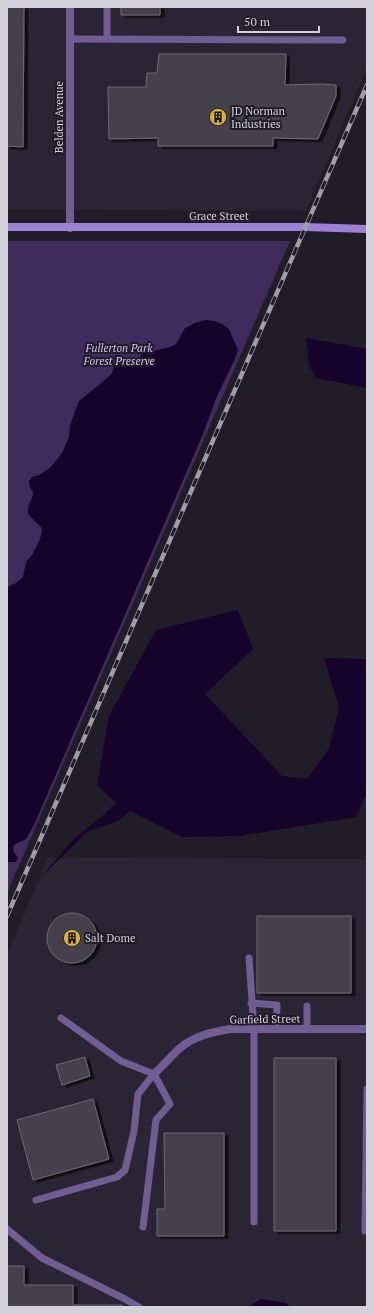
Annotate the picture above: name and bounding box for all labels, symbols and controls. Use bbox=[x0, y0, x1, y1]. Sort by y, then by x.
scale bar bbox=[238, 8, 319, 34]
text: 50 m bbox=[244, 14, 271, 29]
street label: Belden Avenue bbox=[52, 80, 66, 153]
place label: JD Norman Industries bbox=[231, 104, 286, 131]
building icon: JD Norman Industries bbox=[208, 107, 228, 127]
street label: Grace Street bbox=[189, 209, 249, 223]
park label: Fullerton Park Forest Preserve bbox=[83, 341, 154, 368]
building icon: Salt Dome bbox=[62, 928, 82, 948]
place label: Salt Dome bbox=[85, 931, 136, 945]
street label: Garfield Street bbox=[229, 1011, 301, 1027]

